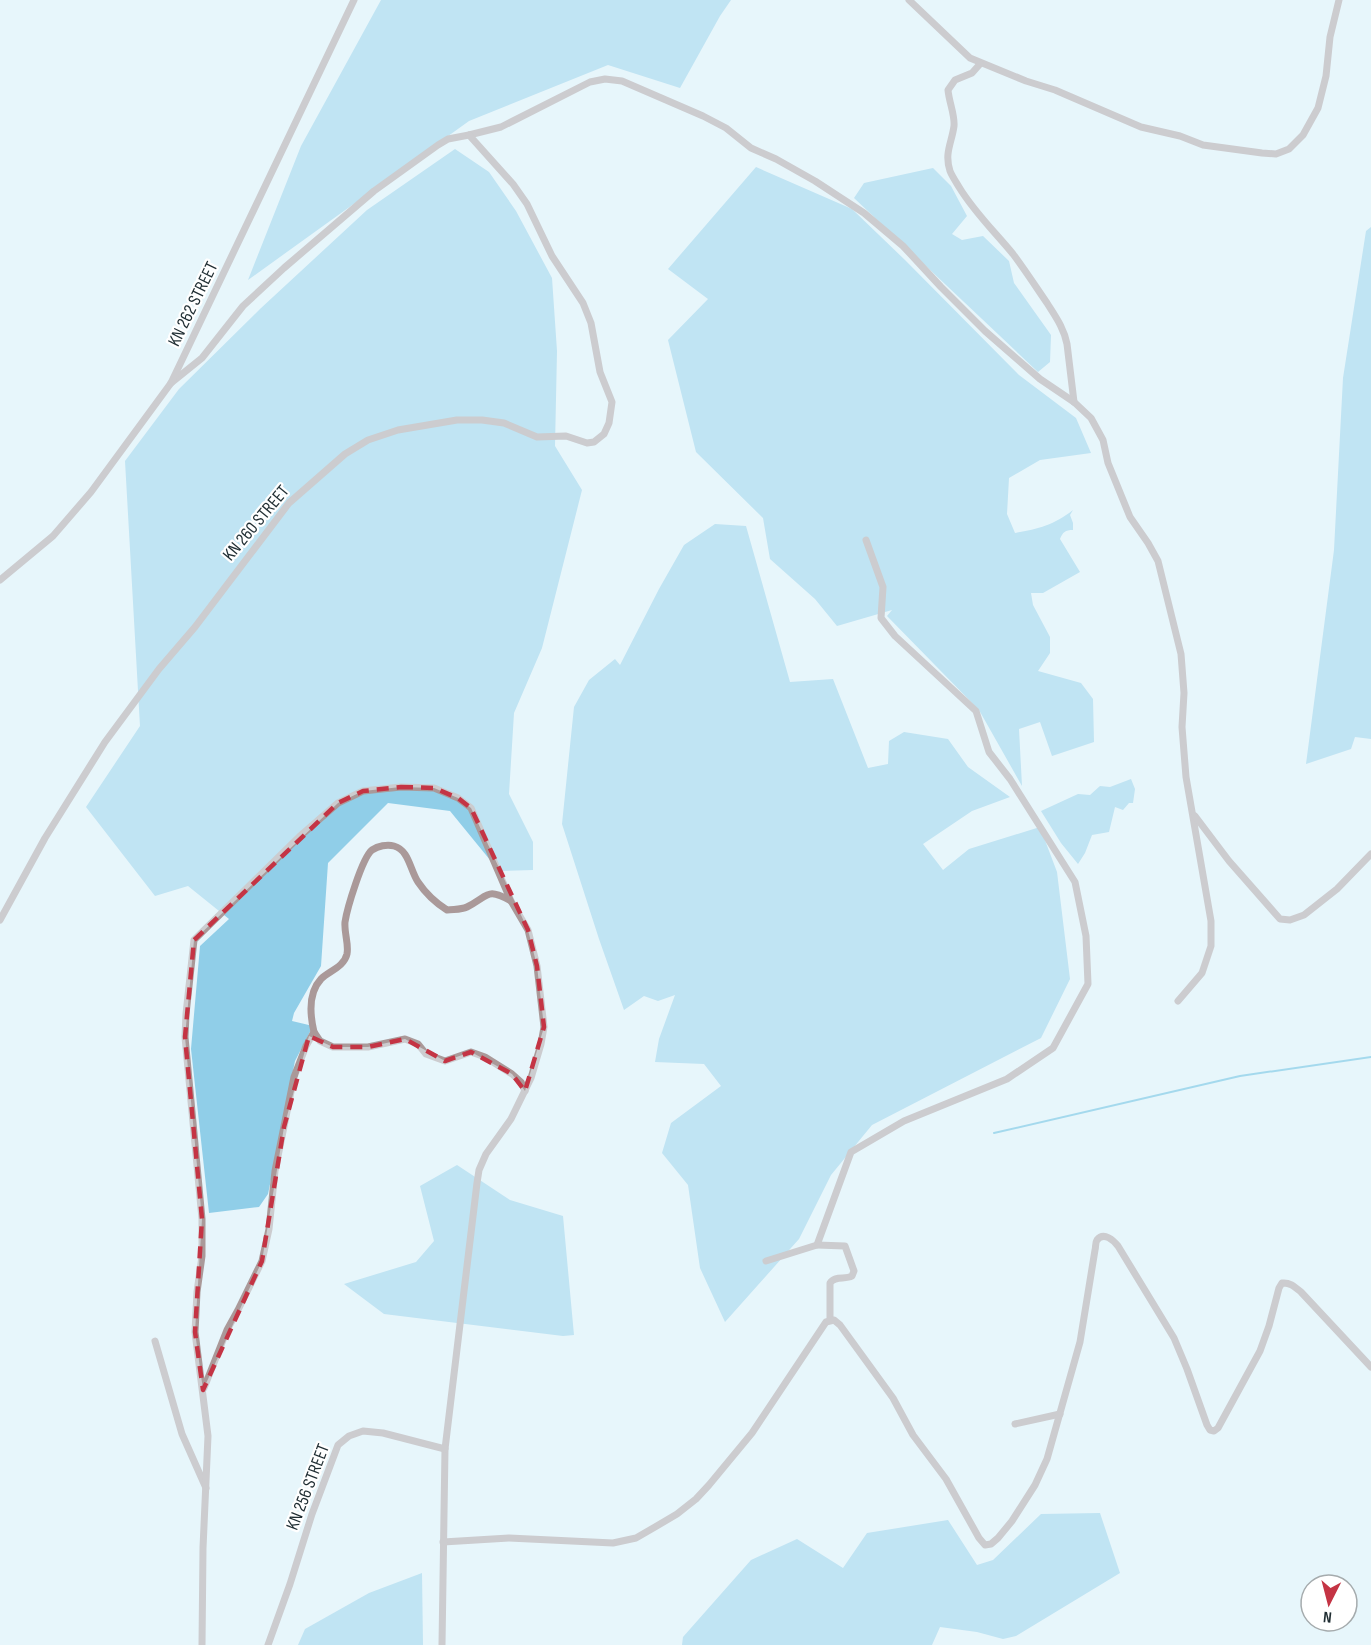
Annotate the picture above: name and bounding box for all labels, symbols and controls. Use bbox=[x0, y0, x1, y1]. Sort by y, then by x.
street label: KN 262 STREET bbox=[164, 258, 222, 350]
street label: KN 260 STREET bbox=[219, 481, 293, 565]
street label: KN 256 STREET bbox=[282, 1441, 334, 1533]
north arrow bbox=[1299, 1573, 1359, 1633]
text: N bbox=[1322, 1607, 1333, 1626]

